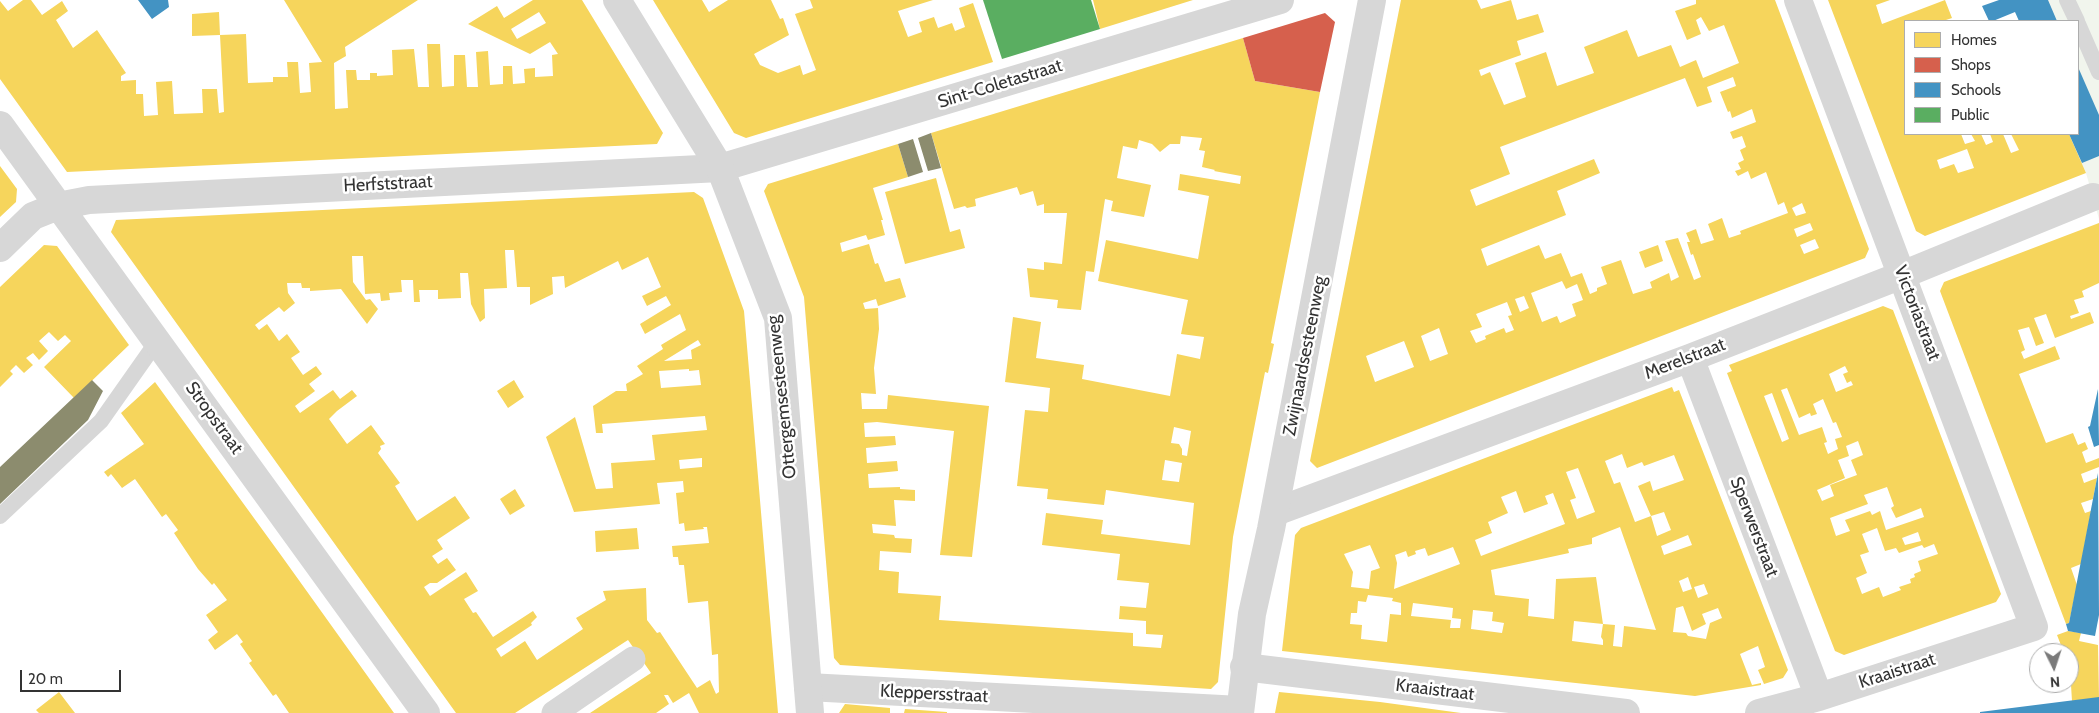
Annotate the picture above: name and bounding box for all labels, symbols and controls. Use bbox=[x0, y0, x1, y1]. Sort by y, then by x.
legend bbox=[1904, 20, 2079, 135]
text: Homes bbox=[1951, 31, 1997, 49]
street label: Sint-Coletastraat bbox=[935, 55, 1065, 113]
text: Shops bbox=[1951, 56, 1991, 74]
text: Schools bbox=[1951, 81, 2001, 99]
text: Public bbox=[1951, 106, 1989, 124]
street label: Herfststraat bbox=[343, 171, 433, 197]
street label: Victoriastraat bbox=[1889, 262, 1945, 364]
street label: Zwijnaardsesteenweg bbox=[1279, 274, 1331, 438]
street label: Ottergemsesteenweg bbox=[763, 314, 801, 480]
street label: Merelstraat bbox=[1642, 334, 1728, 384]
street label: Stropstraat bbox=[181, 378, 247, 458]
street label: Sperwerstraat bbox=[1725, 474, 1783, 580]
north arrow bbox=[2029, 643, 2079, 693]
street label: Kraaistraat bbox=[1856, 649, 1938, 693]
scale bar bbox=[22, 660, 124, 692]
text: 20 m bbox=[28, 670, 63, 688]
text: N bbox=[2049, 673, 2061, 691]
street label: Kraaistraat bbox=[1394, 674, 1476, 706]
street label: Kleppersstraat bbox=[879, 680, 989, 708]

